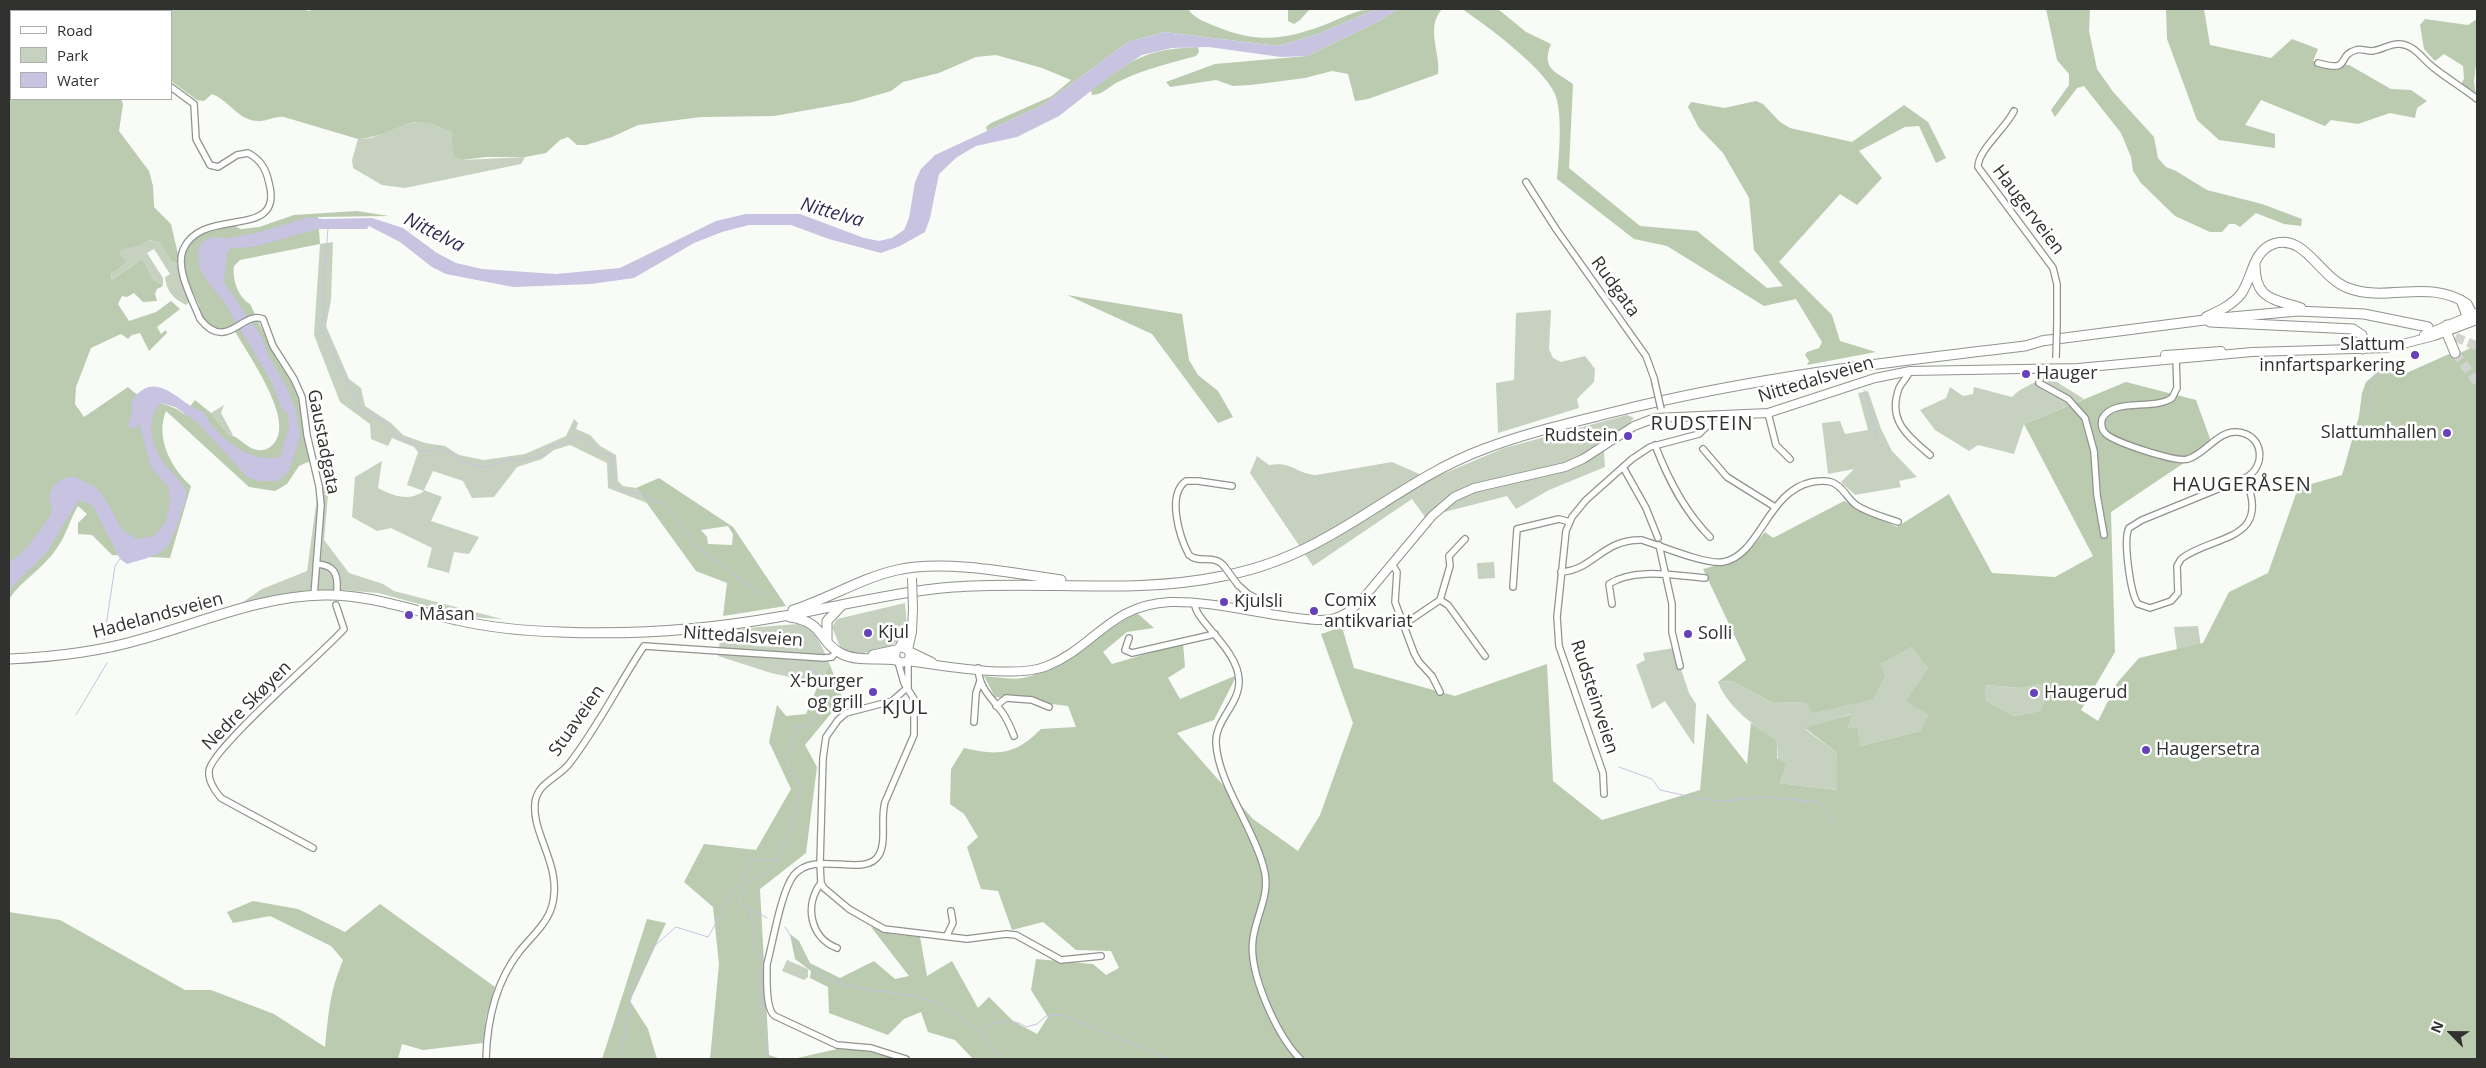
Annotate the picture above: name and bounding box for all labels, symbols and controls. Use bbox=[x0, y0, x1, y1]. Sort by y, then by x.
legend bbox=[10, 10, 172, 100]
text: Road bbox=[57, 20, 93, 40]
text: Park bbox=[57, 45, 88, 65]
text: Water bbox=[57, 70, 99, 90]
street label: Haugerveien bbox=[1987, 161, 2069, 259]
water label: Nittelva bbox=[798, 193, 866, 233]
water label: Nittelva bbox=[400, 208, 468, 258]
street label: Rudgata bbox=[1586, 253, 1644, 321]
place label: Slattum innfartsparkering bbox=[2259, 334, 2405, 376]
marker: Slattum innfartsparkering bbox=[2409, 349, 2421, 361]
street label: Nittedalsveien bbox=[1755, 352, 1877, 408]
place label: Hauger bbox=[2036, 363, 2098, 385]
marker: Hauger bbox=[2020, 368, 2032, 380]
street label: Gaustadgata bbox=[302, 388, 344, 496]
district label: RUDSTEIN bbox=[1649, 412, 1755, 436]
place label: Slattumhallen bbox=[2321, 422, 2437, 444]
place label: Rudstein bbox=[1544, 425, 1618, 447]
marker: Slattumhallen bbox=[2441, 427, 2453, 439]
marker: Rudstein bbox=[1622, 430, 1634, 442]
district label: HAUGERÅSEN bbox=[2171, 473, 2313, 497]
street label: Hadelandsveien bbox=[90, 588, 226, 644]
place label: Comix antikvariat bbox=[1324, 590, 1413, 632]
place label: Kjulsli bbox=[1234, 591, 1283, 613]
marker: Kjulsli bbox=[1218, 596, 1230, 608]
place label: Måsan bbox=[419, 604, 475, 626]
marker: Comix antikvariat bbox=[1308, 605, 1320, 617]
marker: Måsan bbox=[403, 609, 415, 621]
street label: Nittedalsveien bbox=[682, 622, 804, 652]
place label: Kjul bbox=[878, 622, 909, 644]
place label: Solli bbox=[1698, 623, 1732, 645]
marker: Kjul bbox=[862, 627, 874, 639]
marker: Solli bbox=[1682, 628, 1694, 640]
street label: Rudsteinveien bbox=[1565, 637, 1623, 757]
street label: Nedre Skøyen bbox=[198, 657, 296, 755]
place label: X-burger og grill bbox=[790, 671, 863, 714]
street label: Stuaveien bbox=[545, 681, 609, 761]
place label: Haugerud bbox=[2044, 682, 2128, 704]
marker: X-burger og grill bbox=[867, 686, 879, 698]
marker: Haugerud bbox=[2028, 687, 2040, 699]
district label: KJUL bbox=[881, 696, 929, 720]
place label: Haugersetra bbox=[2156, 739, 2260, 761]
marker: Haugersetra bbox=[2140, 744, 2152, 756]
north arrow bbox=[2426, 1008, 2476, 1058]
text: N bbox=[2426, 1018, 2448, 1036]

